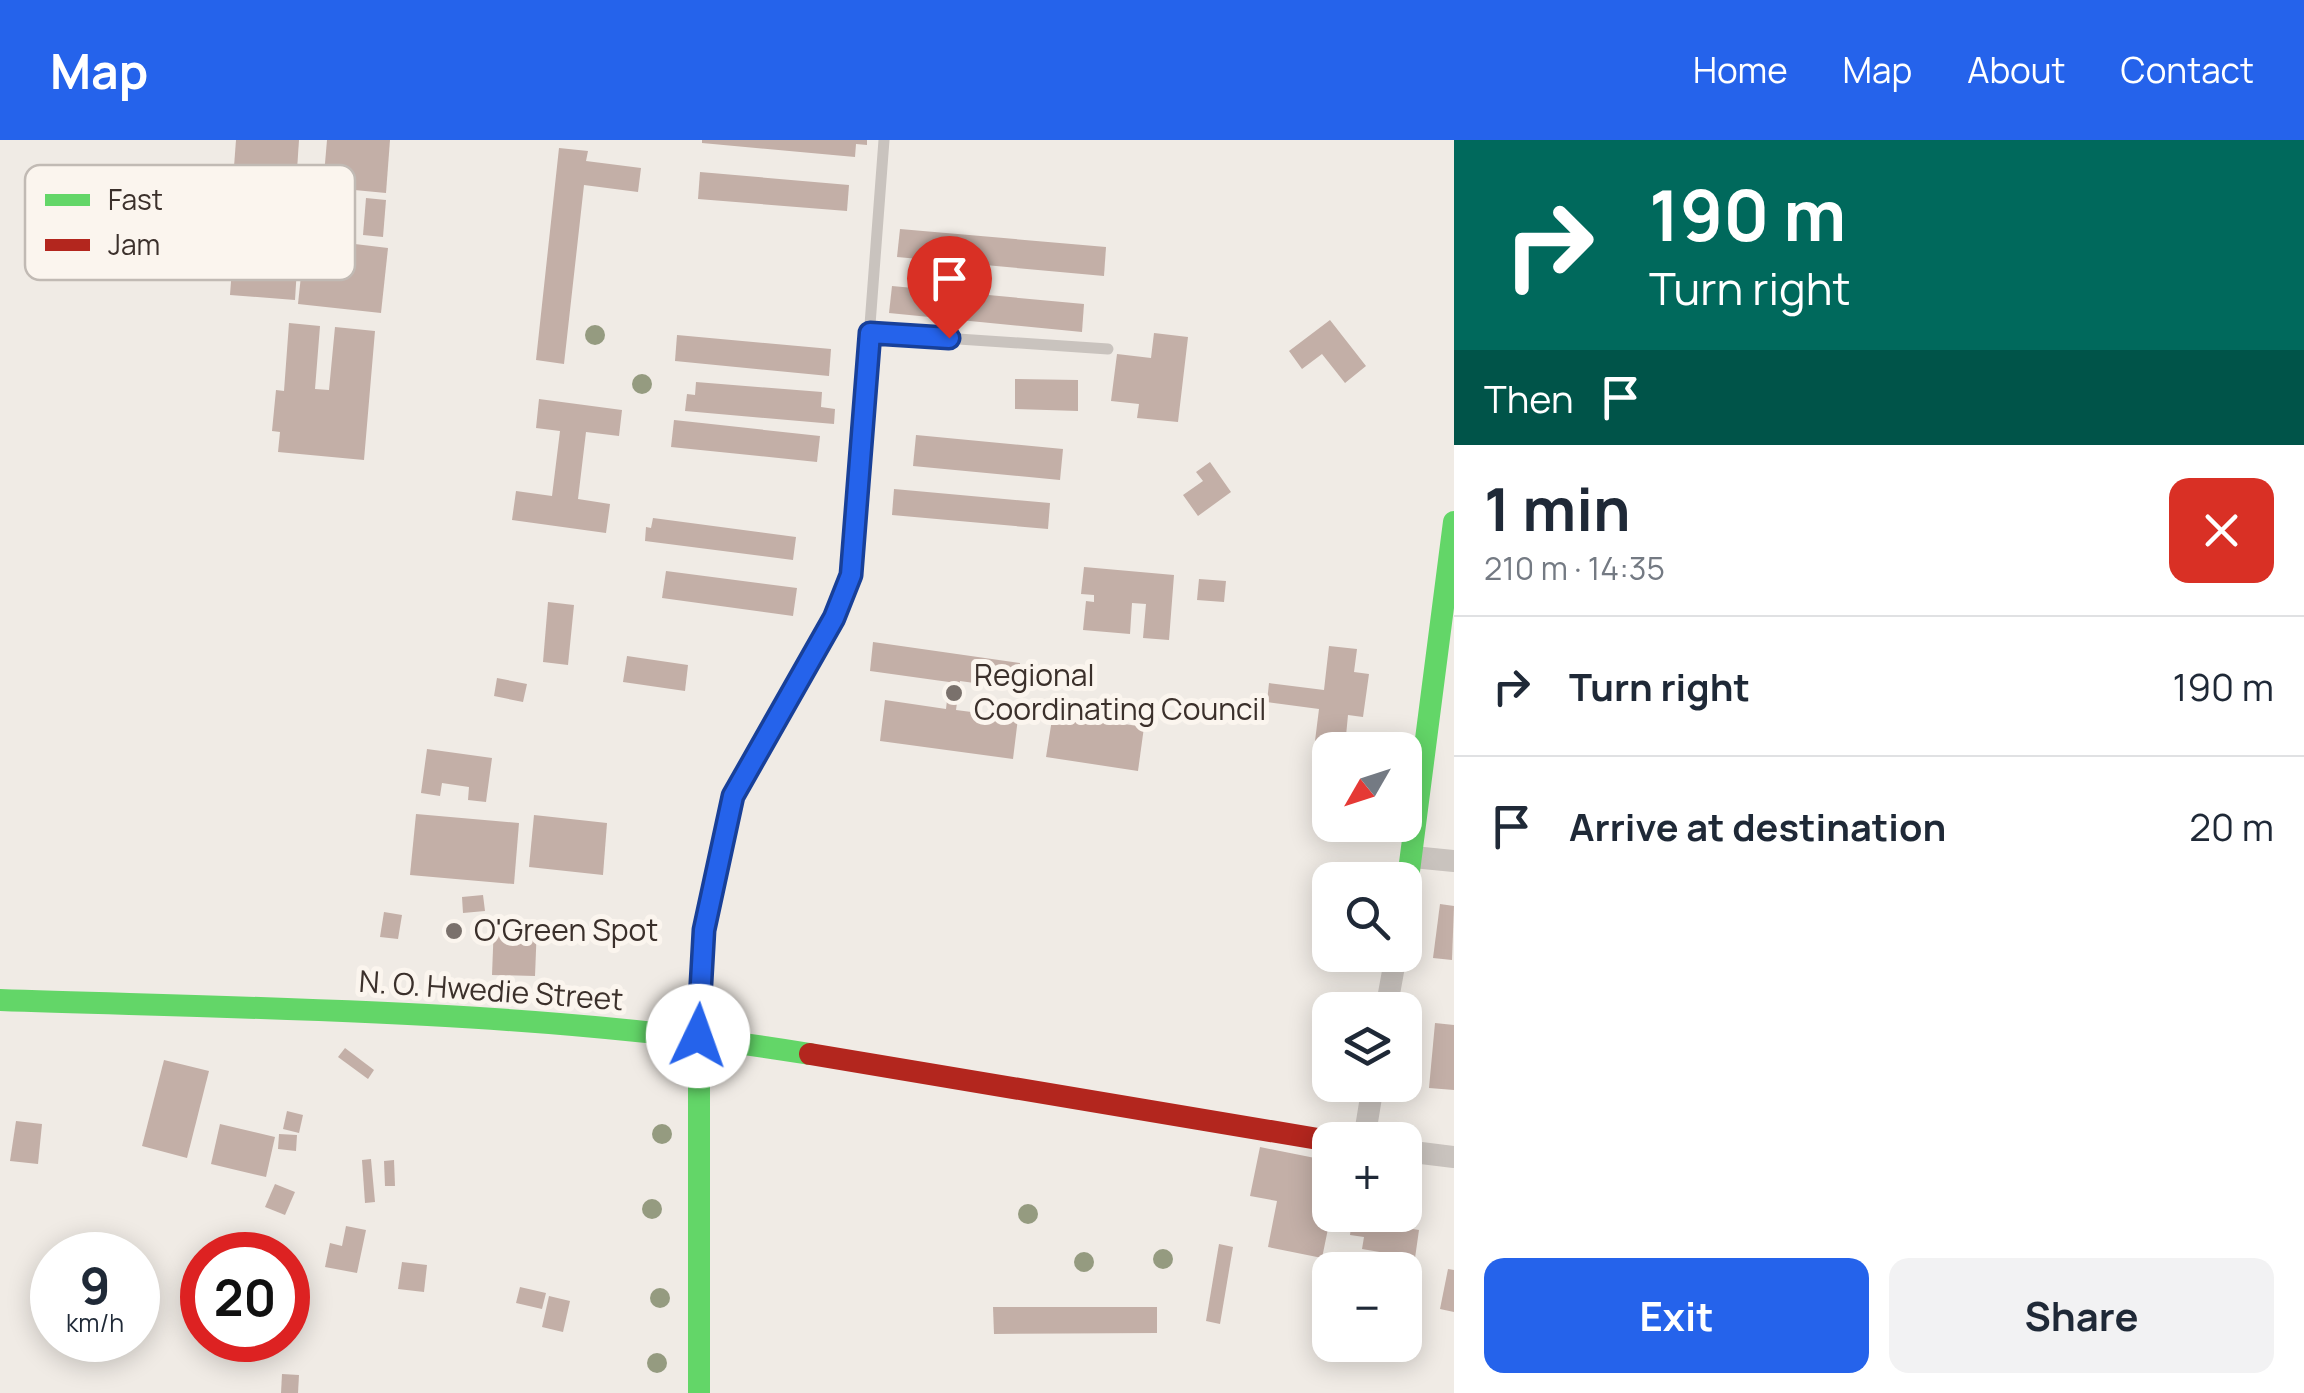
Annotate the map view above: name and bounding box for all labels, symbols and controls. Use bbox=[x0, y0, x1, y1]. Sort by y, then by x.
text: Map bbox=[50, 38, 148, 103]
text: Home bbox=[1693, 46, 1788, 94]
text: Map bbox=[1843, 46, 1912, 94]
text: About bbox=[1967, 46, 2066, 94]
text: Contact bbox=[2121, 46, 2254, 94]
legend bbox=[25, 165, 355, 280]
text: 190 m bbox=[1649, 166, 1846, 262]
text: Fast bbox=[108, 180, 163, 218]
icon: right bbox=[1484, 180, 1614, 310]
text: Jam bbox=[108, 225, 160, 263]
pin bbox=[907, 236, 992, 339]
icon: arrive bbox=[922, 251, 977, 306]
text: Turn right bbox=[1649, 257, 1850, 319]
icon: arrive bbox=[1593, 370, 1648, 425]
text: Then bbox=[1484, 372, 1573, 424]
text: 1 min bbox=[1484, 467, 1631, 549]
button: close bbox=[2169, 478, 2274, 583]
text: 210 m · 14:35 bbox=[1484, 546, 1665, 590]
place label: Regional Coordinating Council bbox=[974, 654, 1266, 729]
icon: right bbox=[1484, 659, 1539, 714]
text: Turn right bbox=[1569, 660, 1750, 712]
text: 190 m bbox=[2173, 660, 2274, 712]
marker: Regional Coordinating Council bbox=[943, 682, 965, 704]
north arrow bbox=[1312, 732, 1422, 842]
map controls bbox=[1312, 732, 1422, 1362]
icon: arrive bbox=[1484, 799, 1539, 854]
text: Arrive at destination bbox=[1569, 800, 1946, 852]
text: 20 m bbox=[2189, 800, 2274, 852]
button: search bbox=[1312, 862, 1422, 972]
place label: O'Green Spot bbox=[474, 909, 658, 950]
marker: O'Green Spot bbox=[443, 920, 465, 942]
street label: N. O. Hwedie Street bbox=[358, 960, 625, 1019]
position arrow bbox=[646, 984, 750, 1088]
button: layers bbox=[1312, 992, 1422, 1102]
button: + bbox=[1312, 1122, 1422, 1232]
speed limit sign: 20 bbox=[180, 1232, 310, 1362]
text: 9 bbox=[79, 1251, 111, 1319]
button: − bbox=[1312, 1252, 1422, 1362]
button: Exit bbox=[1484, 1258, 1869, 1373]
button: Share bbox=[1889, 1258, 2274, 1373]
text: km/h bbox=[66, 1305, 124, 1340]

